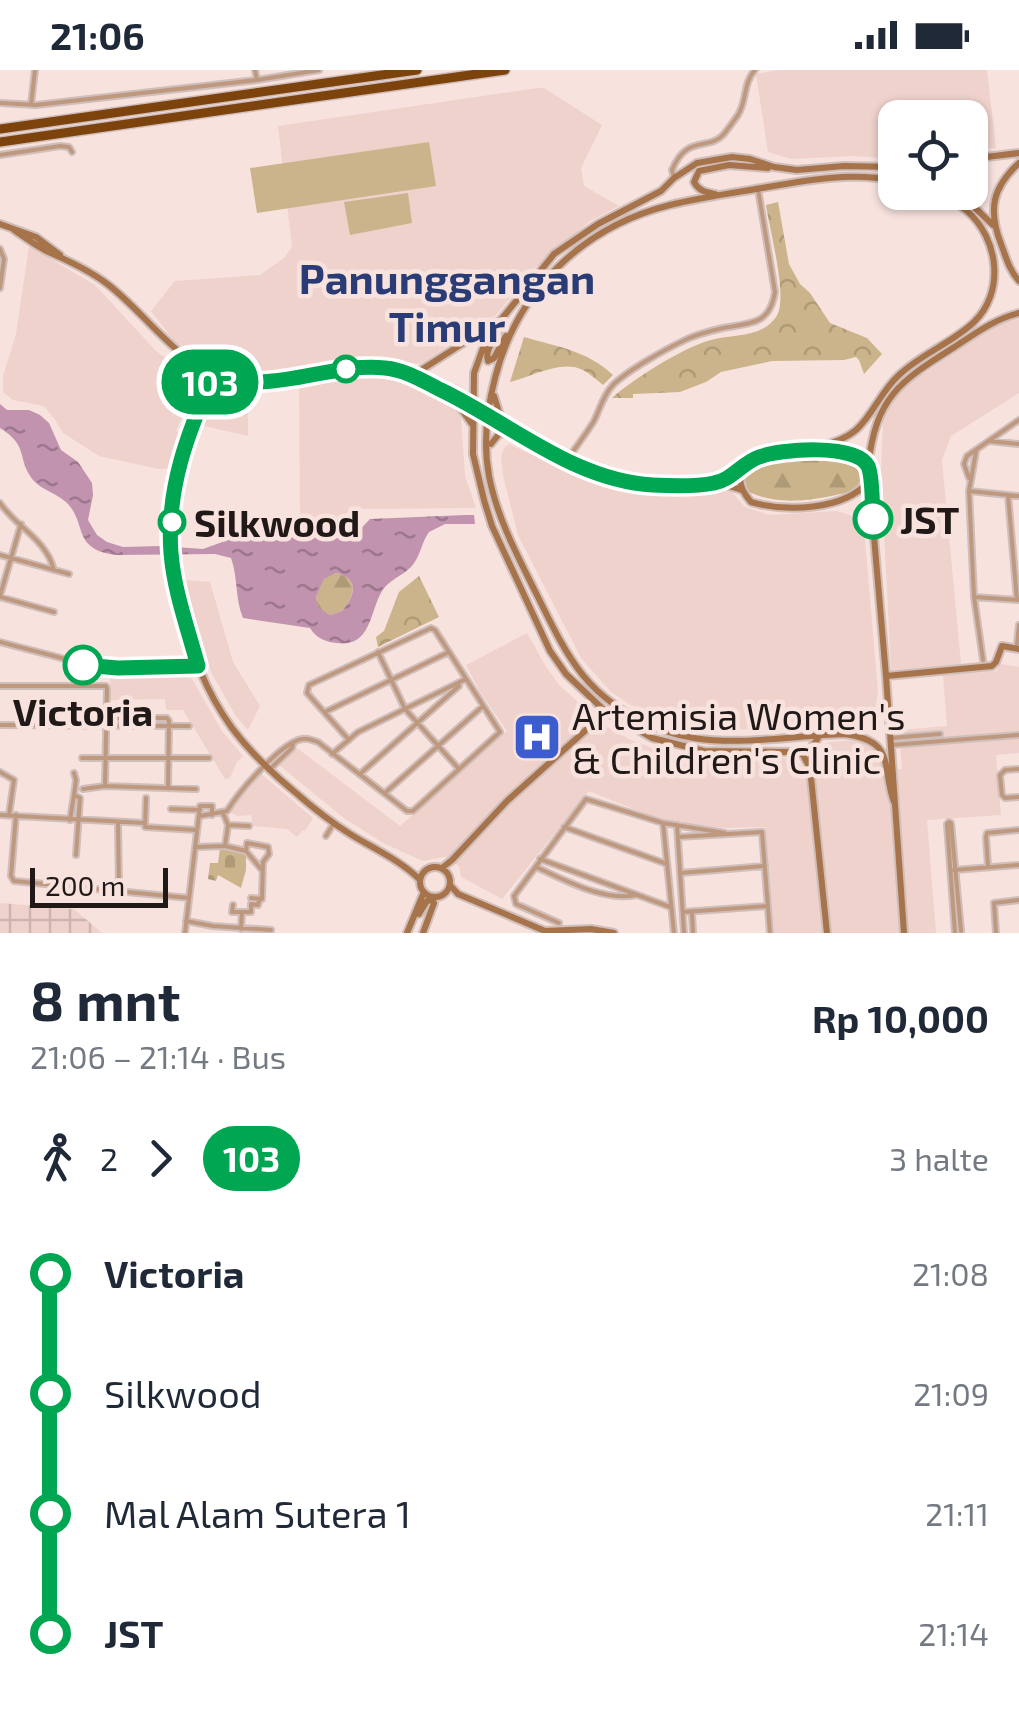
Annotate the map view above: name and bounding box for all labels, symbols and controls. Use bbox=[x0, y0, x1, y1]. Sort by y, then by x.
text: 21:06 bbox=[50, 12, 145, 58]
map controls bbox=[878, 100, 988, 210]
button: locate bbox=[878, 100, 988, 210]
district label: Panunggangan Timur bbox=[299, 252, 595, 350]
line badge: 103 bbox=[152, 350, 268, 414]
unlabelled marker bbox=[333, 356, 359, 382]
text: 103 bbox=[181, 361, 239, 403]
place label: JST bbox=[900, 496, 959, 542]
place label: Silkwood bbox=[194, 499, 360, 545]
marker: JST bbox=[854, 500, 892, 538]
marker: Silkwood bbox=[159, 509, 185, 535]
marker: Victoria bbox=[64, 646, 102, 684]
place label: Victoria bbox=[13, 688, 153, 734]
place label: Artemisia Women's & Children's Clinic bbox=[572, 692, 906, 782]
hospital icon: Artemisia Women's & Children's Clinic bbox=[511, 711, 563, 763]
scale bar bbox=[30, 863, 168, 908]
text: 200 m bbox=[45, 868, 125, 902]
text: 8 mnt bbox=[30, 966, 180, 1032]
text: Rp 10,000 bbox=[812, 995, 989, 1041]
text: 21:06 – 21:14 · Bus bbox=[30, 1037, 286, 1075]
icon: walk bbox=[30, 1131, 85, 1186]
icon: forward bbox=[133, 1131, 188, 1186]
text: 103 bbox=[223, 1137, 280, 1179]
text: 2 bbox=[100, 1139, 118, 1177]
text: 3 halte bbox=[889, 1139, 989, 1177]
text: Victoria bbox=[104, 1250, 245, 1296]
text: 21:08 bbox=[912, 1254, 989, 1292]
text: Silkwood bbox=[104, 1370, 262, 1416]
text: 21:09 bbox=[913, 1374, 989, 1412]
text: Mal Alam Sutera 1 bbox=[104, 1490, 411, 1536]
text: 21:11 bbox=[925, 1494, 989, 1532]
text: JST bbox=[104, 1610, 163, 1656]
text: 21:14 bbox=[918, 1614, 989, 1652]

